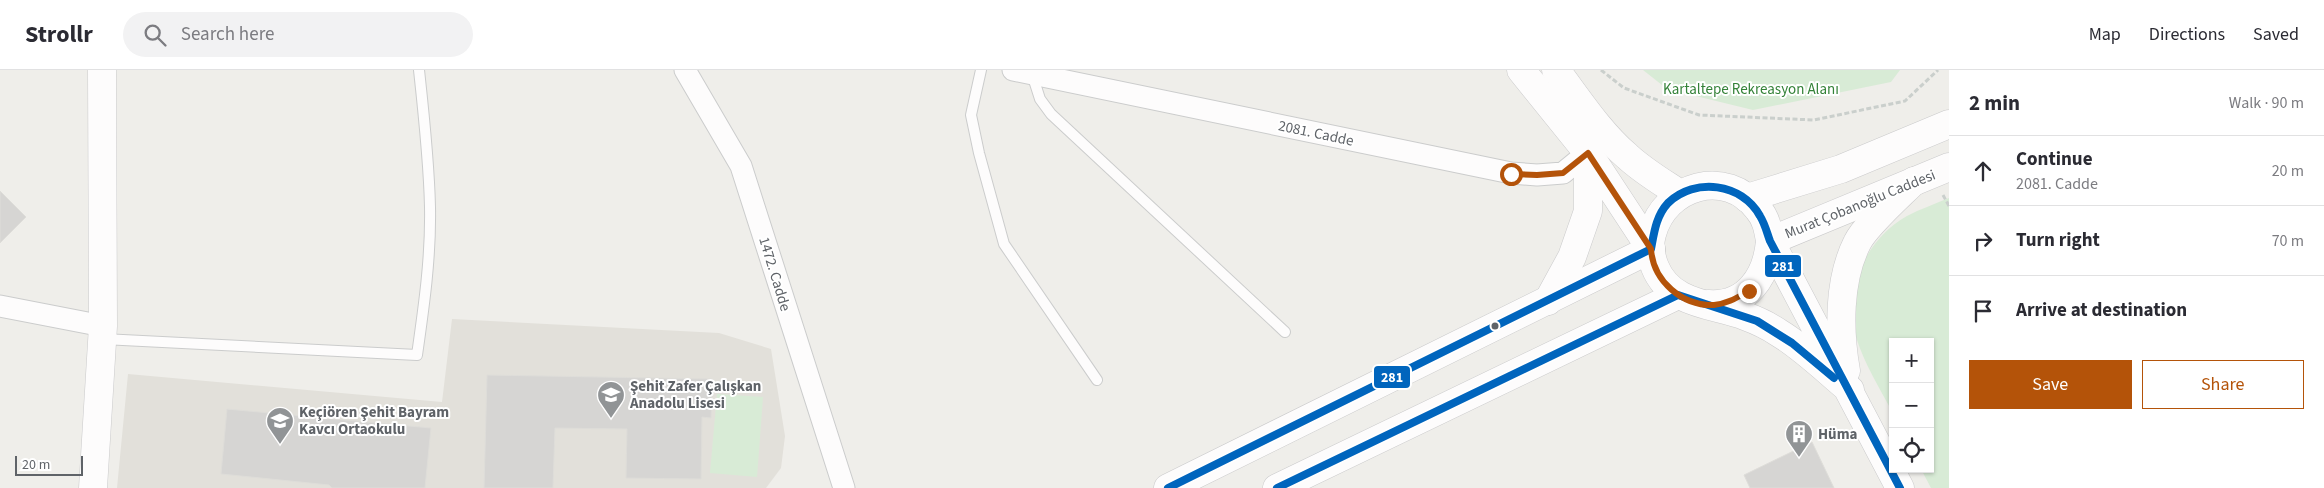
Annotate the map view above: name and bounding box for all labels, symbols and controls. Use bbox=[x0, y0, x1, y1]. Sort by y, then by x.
search box bbox=[123, 12, 473, 57]
text: Strollr bbox=[25, 17, 93, 52]
icon: search bbox=[141, 21, 169, 49]
text: Search here bbox=[181, 21, 274, 48]
text: Map bbox=[2089, 22, 2121, 47]
text: Directions bbox=[2149, 22, 2225, 47]
text: Saved bbox=[2253, 22, 2299, 47]
park label: Kartaltepe Rekreasyon Alanı bbox=[1663, 79, 1839, 100]
text: 2 min bbox=[1969, 88, 2020, 118]
text: Walk · 90 m bbox=[2229, 92, 2304, 114]
street label: 2081. Cadde bbox=[1276, 115, 1356, 152]
text: Continue bbox=[2016, 146, 2093, 173]
icon: ahead bbox=[1969, 157, 1997, 185]
text: 20 m bbox=[2272, 160, 2304, 182]
route start bbox=[1500, 163, 1523, 186]
street label: Murat Çobanoğlu Caddesi bbox=[1782, 165, 1939, 244]
text: 2081. Cadde bbox=[2016, 173, 2098, 195]
icon: right bbox=[1969, 227, 1997, 255]
text: Turn right bbox=[2016, 227, 2100, 254]
text: 70 m bbox=[2272, 230, 2304, 252]
street label: 1472. Cadde bbox=[753, 234, 796, 314]
line badge: 281 bbox=[1764, 254, 1802, 278]
text: 281 bbox=[1772, 257, 1794, 277]
route end bbox=[1738, 280, 1761, 303]
icon: arrive bbox=[1969, 297, 1997, 325]
text: Arrive at destination bbox=[2016, 297, 2187, 324]
unlabelled marker bbox=[1490, 321, 1500, 331]
map controls bbox=[1889, 338, 1934, 473]
button: + bbox=[1889, 338, 1934, 383]
button: Save bbox=[1969, 360, 2132, 409]
button: Share bbox=[2142, 360, 2304, 409]
line badge: 281 bbox=[1373, 365, 1411, 389]
text: 281 bbox=[1381, 368, 1403, 388]
place label: Şehit Zafer Çalışkan Anadolu Lisesi bbox=[629, 376, 761, 414]
school or university icon: Şehit Zafer Çalışkan Anadolu Lisesi bbox=[596, 380, 626, 419]
button: − bbox=[1889, 383, 1934, 428]
place label: Keçiören Şehit Bayram Kavcı Ortaokulu bbox=[299, 402, 449, 440]
school or university icon: Keçiören Şehit Bayram Kavcı Ortaokulu bbox=[265, 406, 295, 445]
building icon: Hüma bbox=[1784, 419, 1814, 458]
place label: Hüma bbox=[1818, 424, 1857, 445]
button: locate bbox=[1889, 428, 1934, 473]
scale bar bbox=[15, 453, 82, 476]
text: 20 m bbox=[22, 455, 50, 475]

